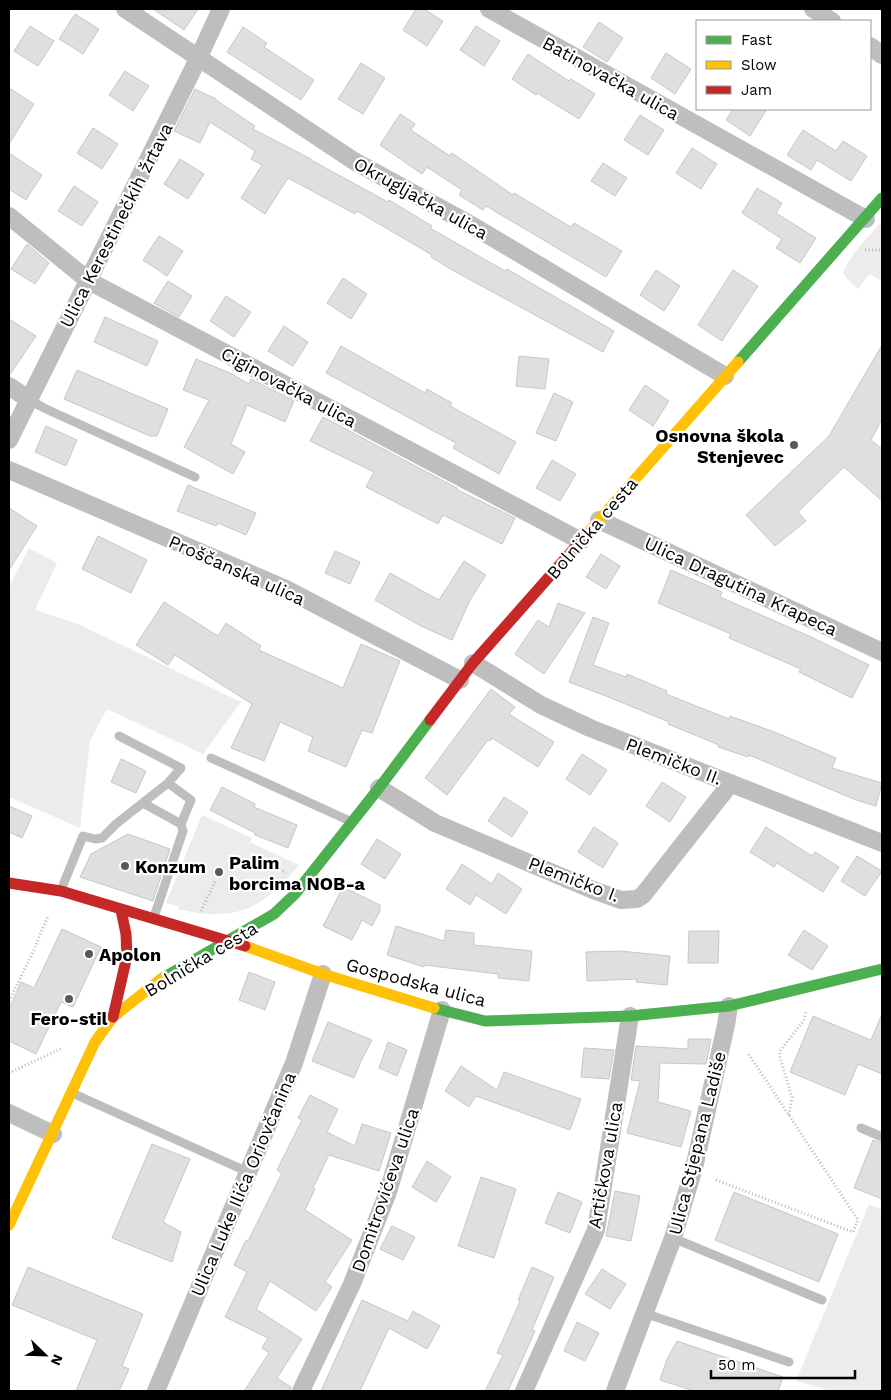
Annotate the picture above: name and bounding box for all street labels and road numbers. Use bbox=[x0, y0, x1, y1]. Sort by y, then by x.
street label: Batinovačka ulica bbox=[539, 32, 683, 124]
street label: Ulica Kerestinečkih žrtava bbox=[55, 119, 177, 331]
street label: Okrugljačka ulica bbox=[350, 153, 492, 243]
street label: Ciginovačka ulica bbox=[218, 342, 360, 432]
street label: Bolnička cesta bbox=[542, 473, 642, 583]
street label: Proščanska ulica bbox=[166, 531, 308, 609]
street label: Ulica Dragutina Krapeca bbox=[641, 532, 841, 640]
street label: Plemičko II. bbox=[623, 733, 725, 789]
street label: Plemičko I. bbox=[525, 852, 623, 906]
street label: Bolnička cesta bbox=[141, 917, 261, 1001]
street label: Gospodska ulica bbox=[344, 953, 488, 1011]
street label: Ulica Stjepana Ladiše bbox=[664, 1049, 730, 1237]
street label: Ulica Luke Ilića Oriovčanina bbox=[186, 1069, 300, 1299]
street label: Artičkova ulica bbox=[584, 1100, 626, 1230]
street label: Domitrovićeva ulica bbox=[347, 1105, 423, 1275]

